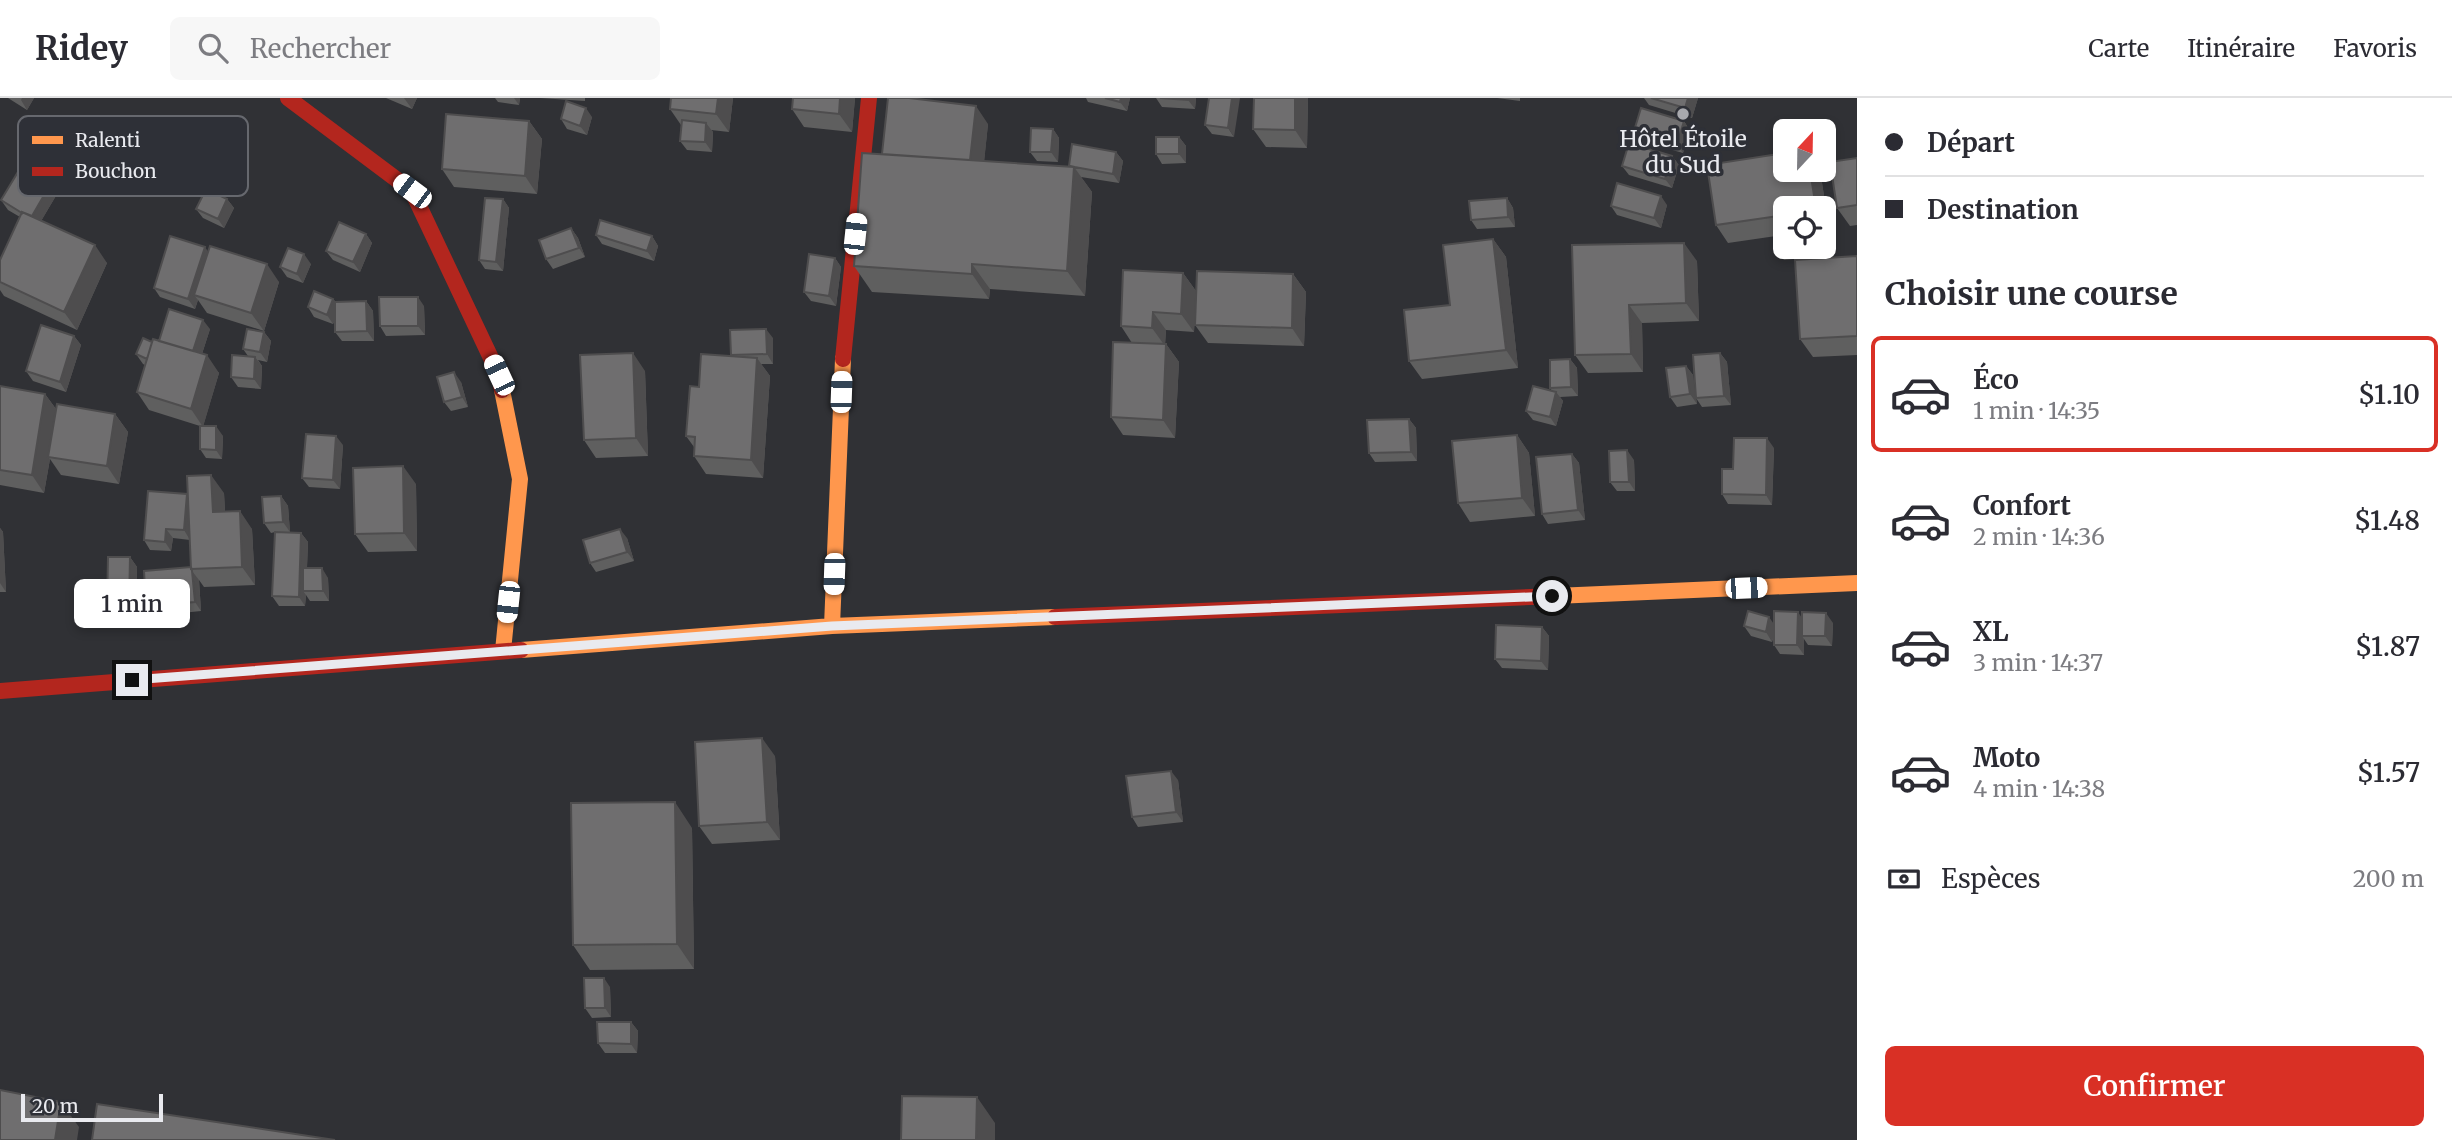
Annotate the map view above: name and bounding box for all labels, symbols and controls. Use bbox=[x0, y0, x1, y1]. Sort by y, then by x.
search box bbox=[170, 17, 660, 80]
text: Ridey bbox=[35, 28, 128, 69]
icon: search bbox=[194, 29, 232, 67]
text: Rechercher bbox=[250, 32, 391, 65]
text: Carte bbox=[2088, 33, 2149, 64]
text: Itinéraire bbox=[2187, 33, 2295, 64]
text: Favoris bbox=[2333, 33, 2417, 64]
marker: Hôtel Étoile du Sud bbox=[1675, 106, 1691, 122]
legend bbox=[18, 116, 248, 196]
north arrow bbox=[1773, 119, 1836, 182]
map controls bbox=[1773, 119, 1836, 259]
place label: Hôtel Étoile du Sud bbox=[1619, 124, 1747, 179]
text: Départ bbox=[1927, 126, 2015, 159]
text: Ralenti bbox=[75, 128, 140, 152]
text: Bouchon bbox=[75, 159, 157, 183]
car bbox=[389, 170, 436, 212]
text: Destination bbox=[1927, 193, 2079, 226]
button: locate bbox=[1773, 196, 1836, 259]
car bbox=[843, 212, 868, 256]
text: Choisir une course bbox=[1885, 274, 2178, 314]
car bbox=[481, 352, 518, 398]
icon: car bbox=[1889, 363, 1952, 426]
text: Éco bbox=[1973, 363, 2019, 396]
car bbox=[830, 371, 853, 413]
text: $1.10 bbox=[2358, 378, 2420, 411]
text: 1 min · 14:35 bbox=[1973, 396, 2100, 425]
icon: car bbox=[1889, 489, 1952, 552]
text: Confort bbox=[1973, 489, 2071, 522]
text: $1.48 bbox=[2354, 504, 2420, 537]
text: 2 min · 14:36 bbox=[1973, 522, 2105, 551]
car bbox=[823, 553, 846, 595]
car bbox=[1725, 577, 1768, 599]
callout: 1 min bbox=[74, 578, 190, 628]
car bbox=[496, 580, 521, 624]
route start bbox=[1536, 580, 1568, 612]
text: 1 min bbox=[101, 589, 163, 618]
icon: car bbox=[1889, 615, 1952, 678]
text: XL bbox=[1973, 615, 2009, 648]
text: $1.87 bbox=[2355, 630, 2420, 663]
text: 3 min · 14:37 bbox=[1973, 648, 2103, 677]
route end bbox=[116, 664, 148, 696]
icon: car bbox=[1889, 741, 1952, 804]
text: Moto bbox=[1973, 741, 2040, 774]
text: $1.57 bbox=[2357, 756, 2420, 789]
text: 4 min · 14:38 bbox=[1973, 774, 2105, 803]
icon: cash bbox=[1885, 860, 1923, 898]
text: Espèces bbox=[1941, 862, 2041, 895]
text: 200 m bbox=[2353, 864, 2424, 893]
button: Confirmer bbox=[1885, 1046, 2424, 1126]
scale bar bbox=[21, 1091, 163, 1123]
text: 20 m bbox=[32, 1094, 79, 1118]

